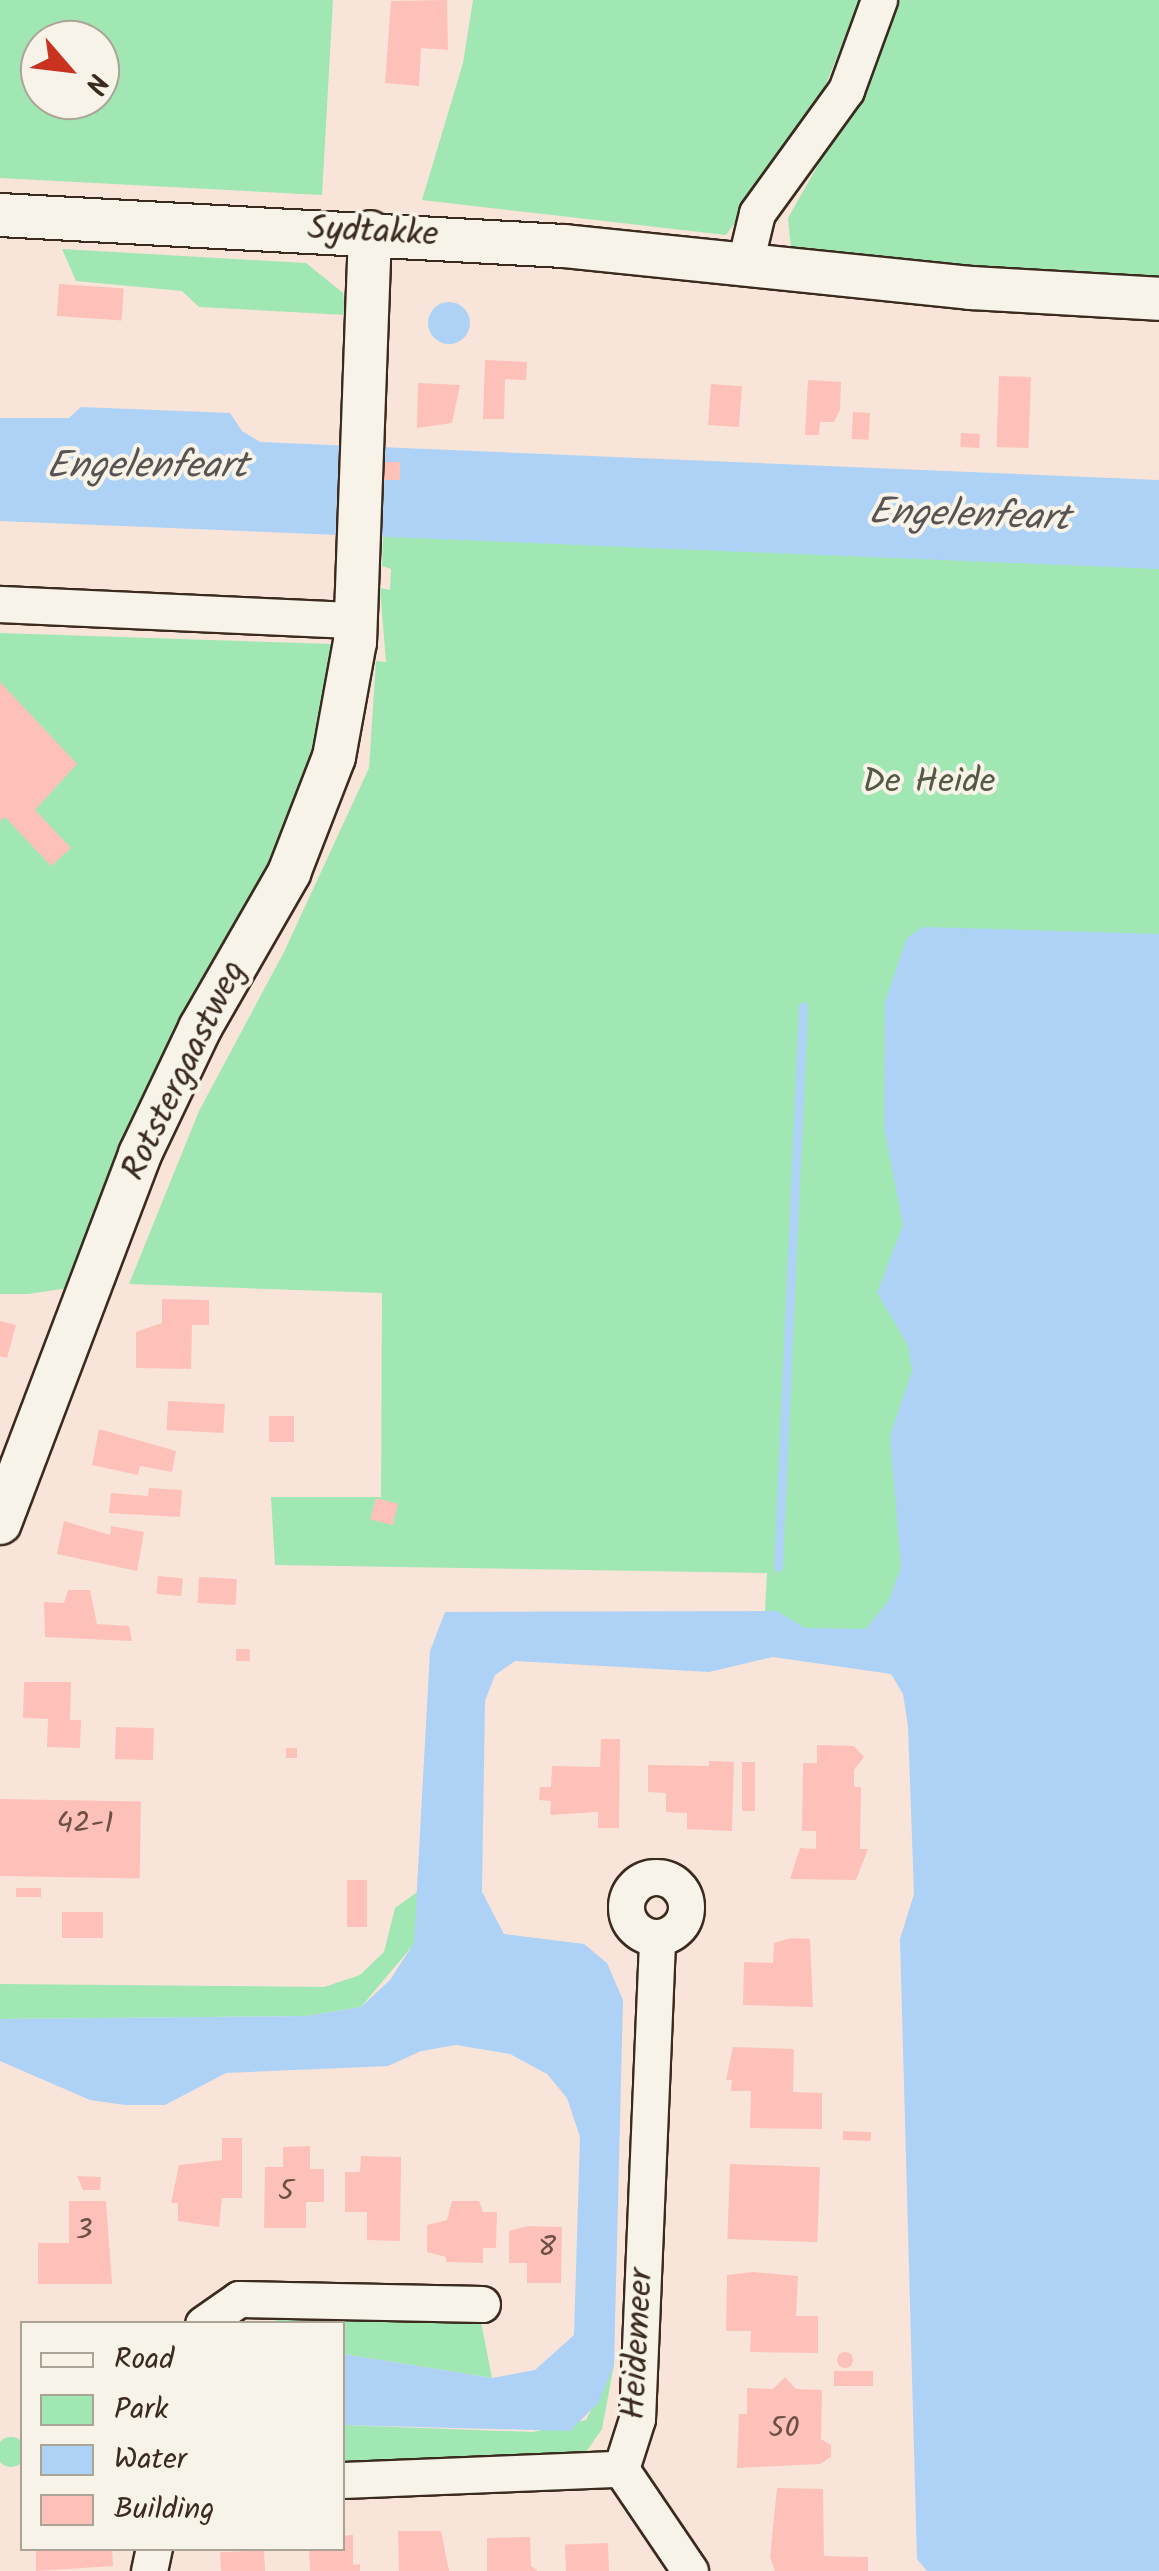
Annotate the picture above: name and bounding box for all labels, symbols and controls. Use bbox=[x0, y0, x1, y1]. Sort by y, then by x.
north arrow bbox=[20, 20, 120, 120]
text: N bbox=[71, 65, 119, 102]
street label: Sydtakke bbox=[306, 209, 440, 257]
water label: Engelenfeart bbox=[47, 445, 247, 491]
water label: Engelenfeart bbox=[868, 491, 1070, 543]
park label: De Heide bbox=[862, 762, 996, 804]
street label: Rotstergaastweg bbox=[114, 954, 256, 1188]
house number: 42-1 bbox=[56, 1806, 114, 1842]
house number: 5 bbox=[278, 2174, 294, 2210]
house number: 3 bbox=[75, 2213, 93, 2249]
house number: 8 bbox=[538, 2230, 556, 2266]
street label: Heidemeer bbox=[614, 2267, 664, 2421]
legend bbox=[20, 2321, 345, 2551]
text: Road bbox=[114, 2336, 174, 2384]
text: Park bbox=[114, 2386, 168, 2434]
house number: 50 bbox=[768, 2411, 800, 2447]
text: Water bbox=[114, 2436, 187, 2484]
text: Building bbox=[114, 2486, 214, 2534]

